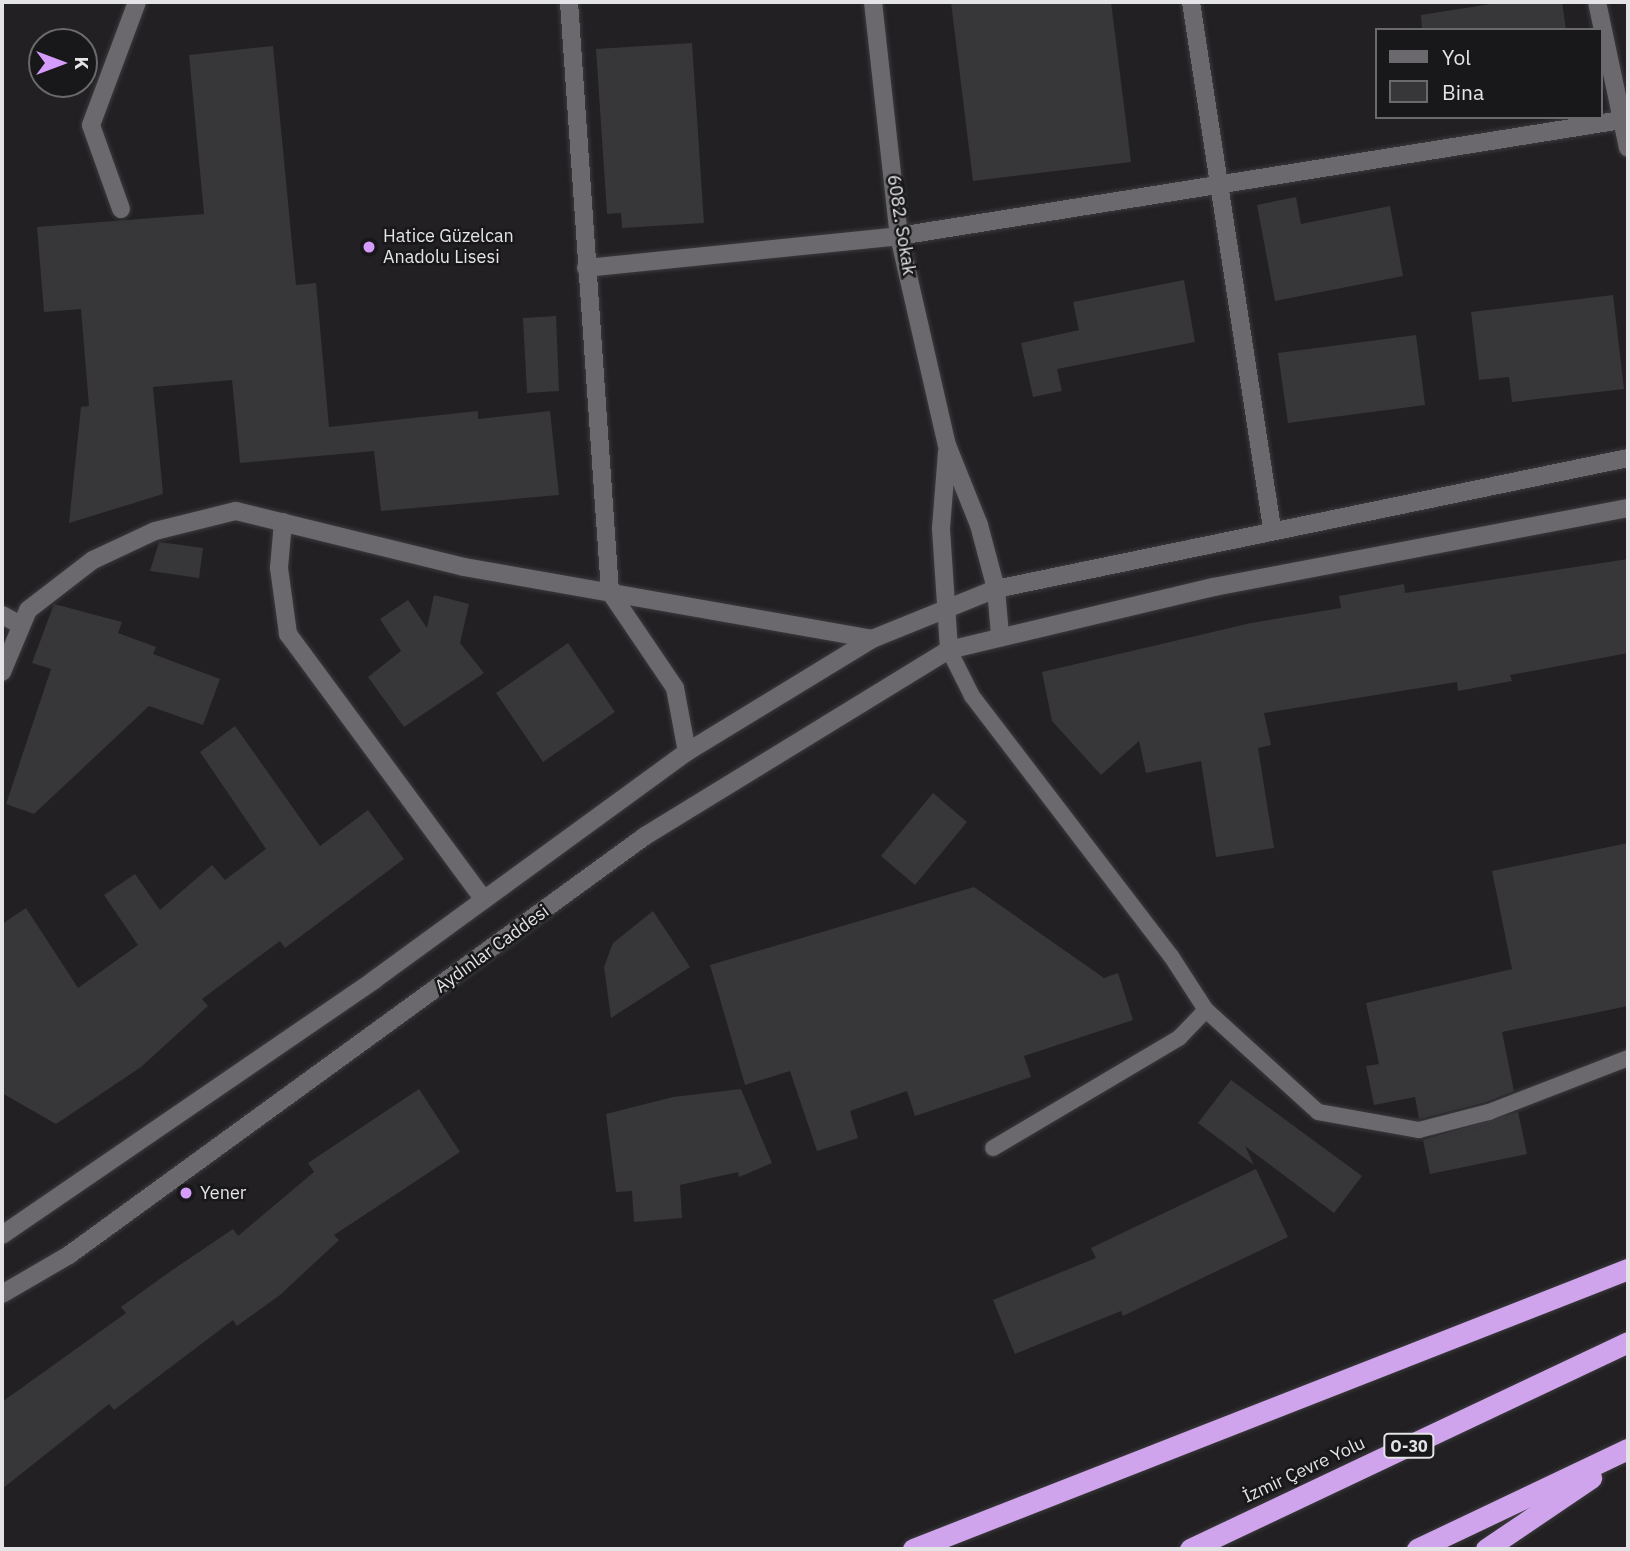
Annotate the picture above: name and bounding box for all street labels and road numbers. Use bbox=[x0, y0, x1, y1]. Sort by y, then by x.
street label: 6082. Sokak bbox=[882, 173, 920, 277]
street label: Aydınlar Caddesi bbox=[431, 900, 553, 998]
street label: İzmir Çevre Yolu bbox=[1240, 1432, 1368, 1508]
road number: O-30 bbox=[1383, 1434, 1435, 1458]

